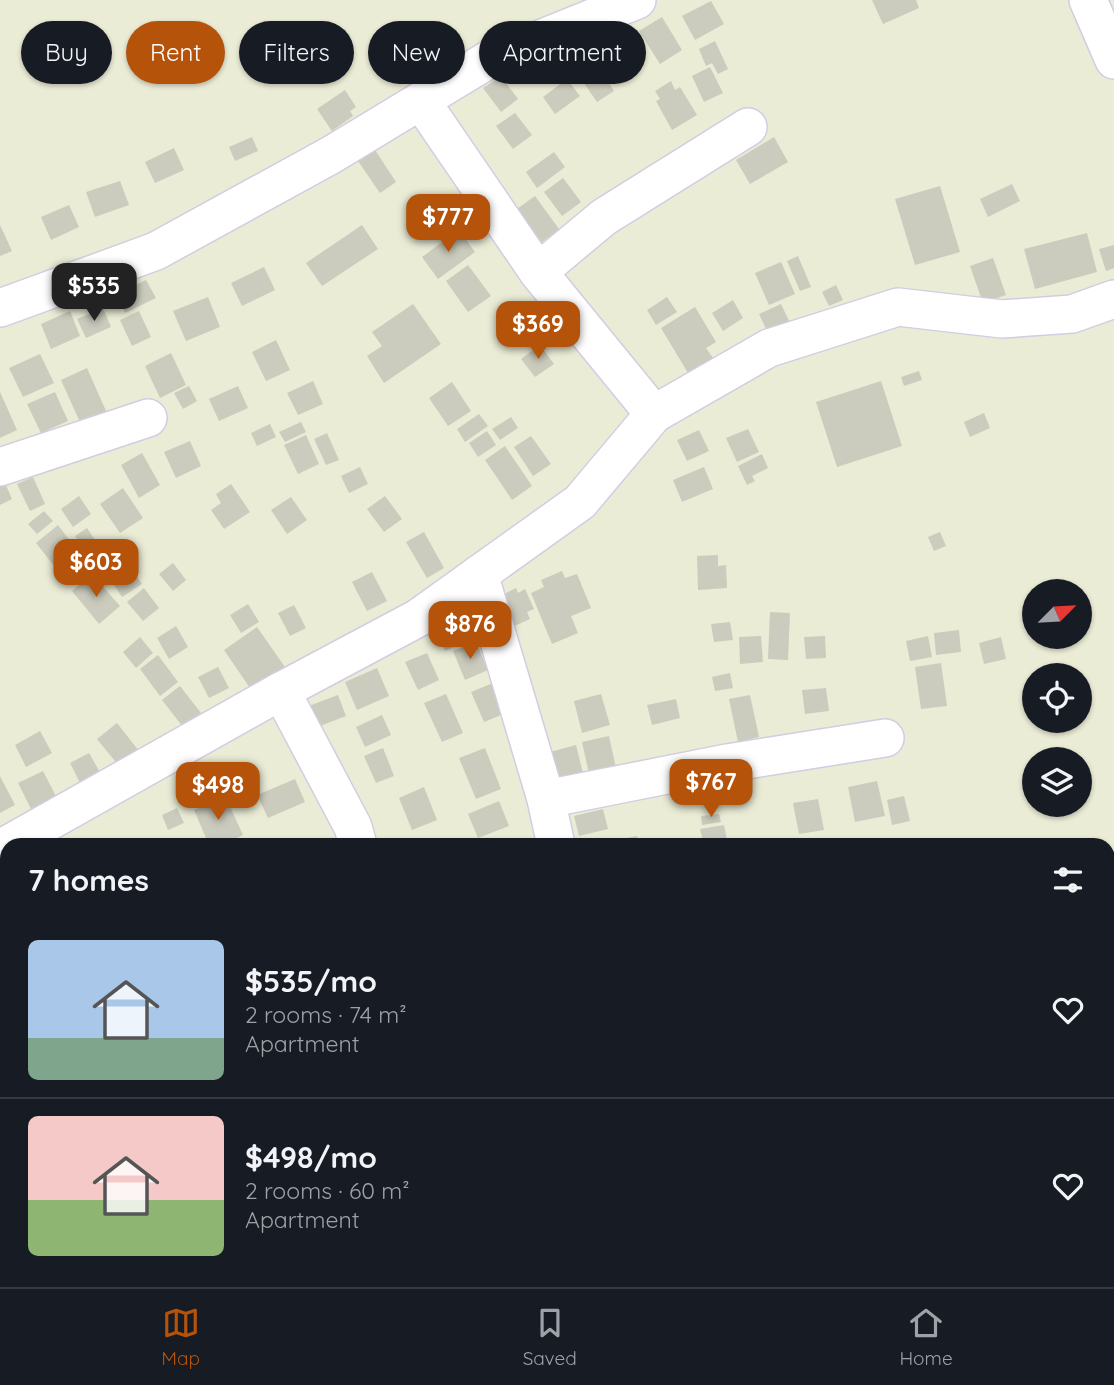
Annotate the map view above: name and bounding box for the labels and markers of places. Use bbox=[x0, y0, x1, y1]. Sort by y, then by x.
pin: $777 bbox=[407, 194, 489, 254]
pin: $535 bbox=[53, 264, 135, 323]
pin: $369 bbox=[497, 302, 579, 361]
pin: $603 bbox=[55, 540, 137, 599]
pin: $876 bbox=[429, 602, 511, 661]
pin: $767 bbox=[670, 760, 752, 819]
pin: $498 bbox=[177, 762, 259, 822]

